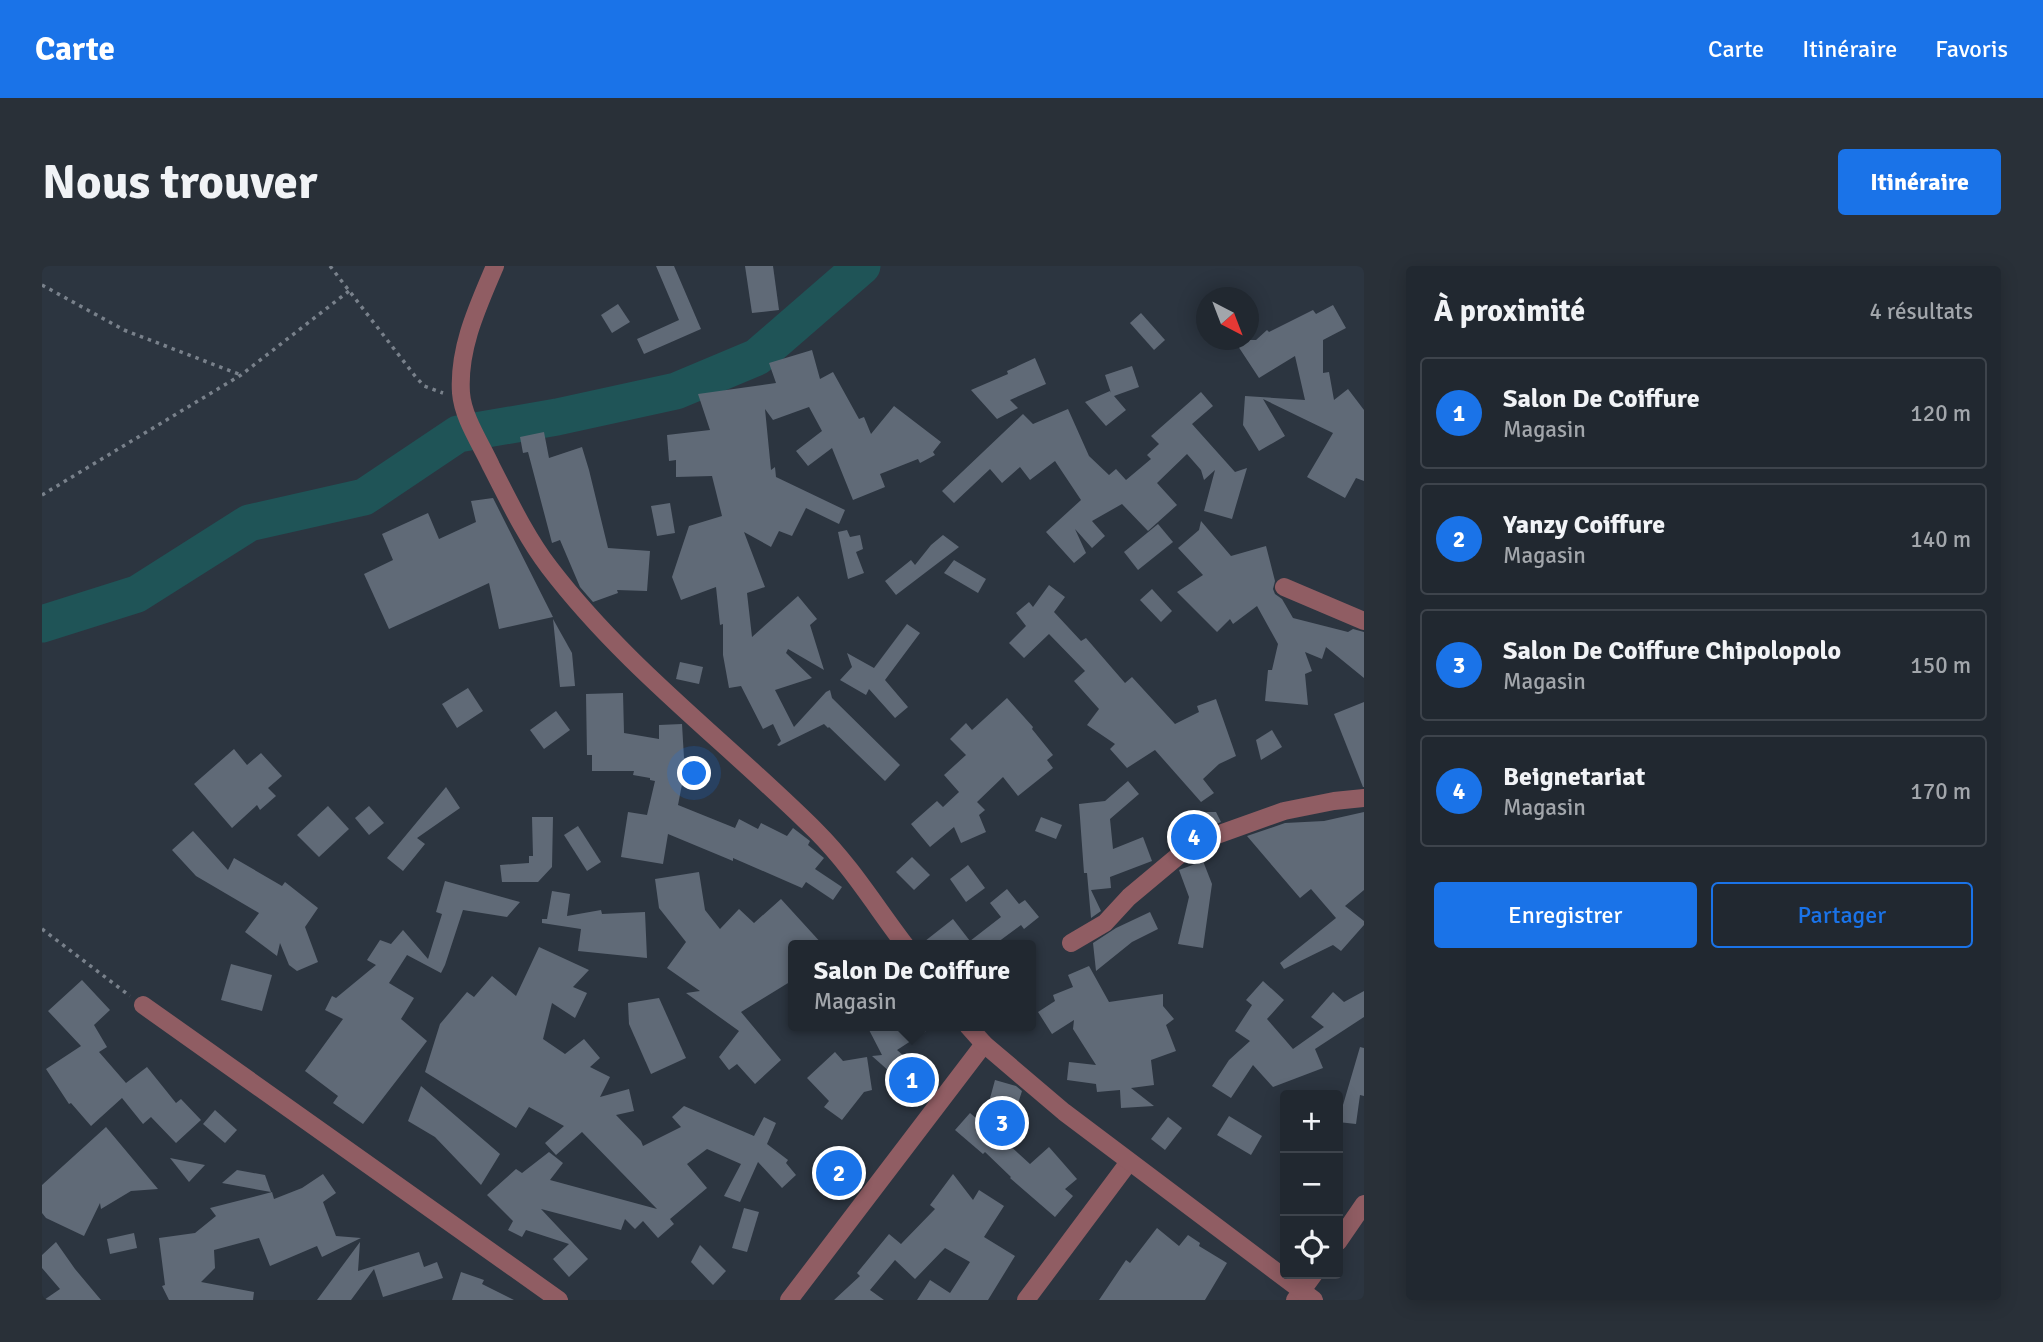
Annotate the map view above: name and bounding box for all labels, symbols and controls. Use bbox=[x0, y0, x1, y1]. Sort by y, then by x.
text: Carte bbox=[35, 29, 115, 70]
text: Carte bbox=[1708, 34, 1764, 64]
text: Itinéraire bbox=[1802, 34, 1897, 64]
text: Favoris bbox=[1935, 34, 2008, 64]
button: Itinéraire bbox=[1838, 149, 2001, 215]
text: Nous trouver bbox=[42, 152, 317, 212]
north arrow bbox=[1196, 287, 1259, 350]
text: À proximité bbox=[1434, 293, 1585, 330]
text: 4 résultats bbox=[1869, 297, 1973, 326]
text: Salon De Coiffure bbox=[1503, 383, 1700, 415]
text: 1 bbox=[1453, 399, 1465, 428]
text: 120 m bbox=[1910, 399, 1971, 428]
text: Magasin bbox=[1503, 415, 1586, 444]
text: Yanzy Coiffure bbox=[1503, 509, 1665, 541]
text: 2 bbox=[1453, 525, 1465, 554]
text: 140 m bbox=[1910, 525, 1971, 554]
text: Magasin bbox=[1503, 541, 1586, 570]
text: Salon De Coiffure Chipolopolo bbox=[1503, 635, 1841, 667]
text: 3 bbox=[1453, 651, 1465, 680]
text: 150 m bbox=[1910, 651, 1971, 680]
text: Magasin bbox=[1503, 667, 1586, 696]
your location bbox=[677, 756, 711, 790]
text: Beignetariat bbox=[1503, 761, 1645, 793]
text: 4 bbox=[1453, 777, 1465, 806]
text: 170 m bbox=[1910, 777, 1971, 806]
text: Magasin bbox=[1503, 793, 1586, 822]
pin: 4 bbox=[1171, 811, 1217, 863]
button: Enregistrer bbox=[1434, 882, 1697, 948]
button: Partager bbox=[1711, 882, 1973, 948]
popup bbox=[788, 940, 1036, 1031]
text: Salon De Coiffure bbox=[814, 955, 1010, 987]
text: Magasin bbox=[814, 987, 897, 1016]
pin: 1 bbox=[889, 1054, 935, 1106]
map controls bbox=[1280, 1090, 1343, 1279]
button: + bbox=[1280, 1090, 1343, 1153]
pin: 3 bbox=[979, 1097, 1025, 1149]
pin: 2 bbox=[816, 1147, 862, 1199]
button: − bbox=[1280, 1153, 1343, 1216]
button: locate bbox=[1280, 1216, 1343, 1279]

